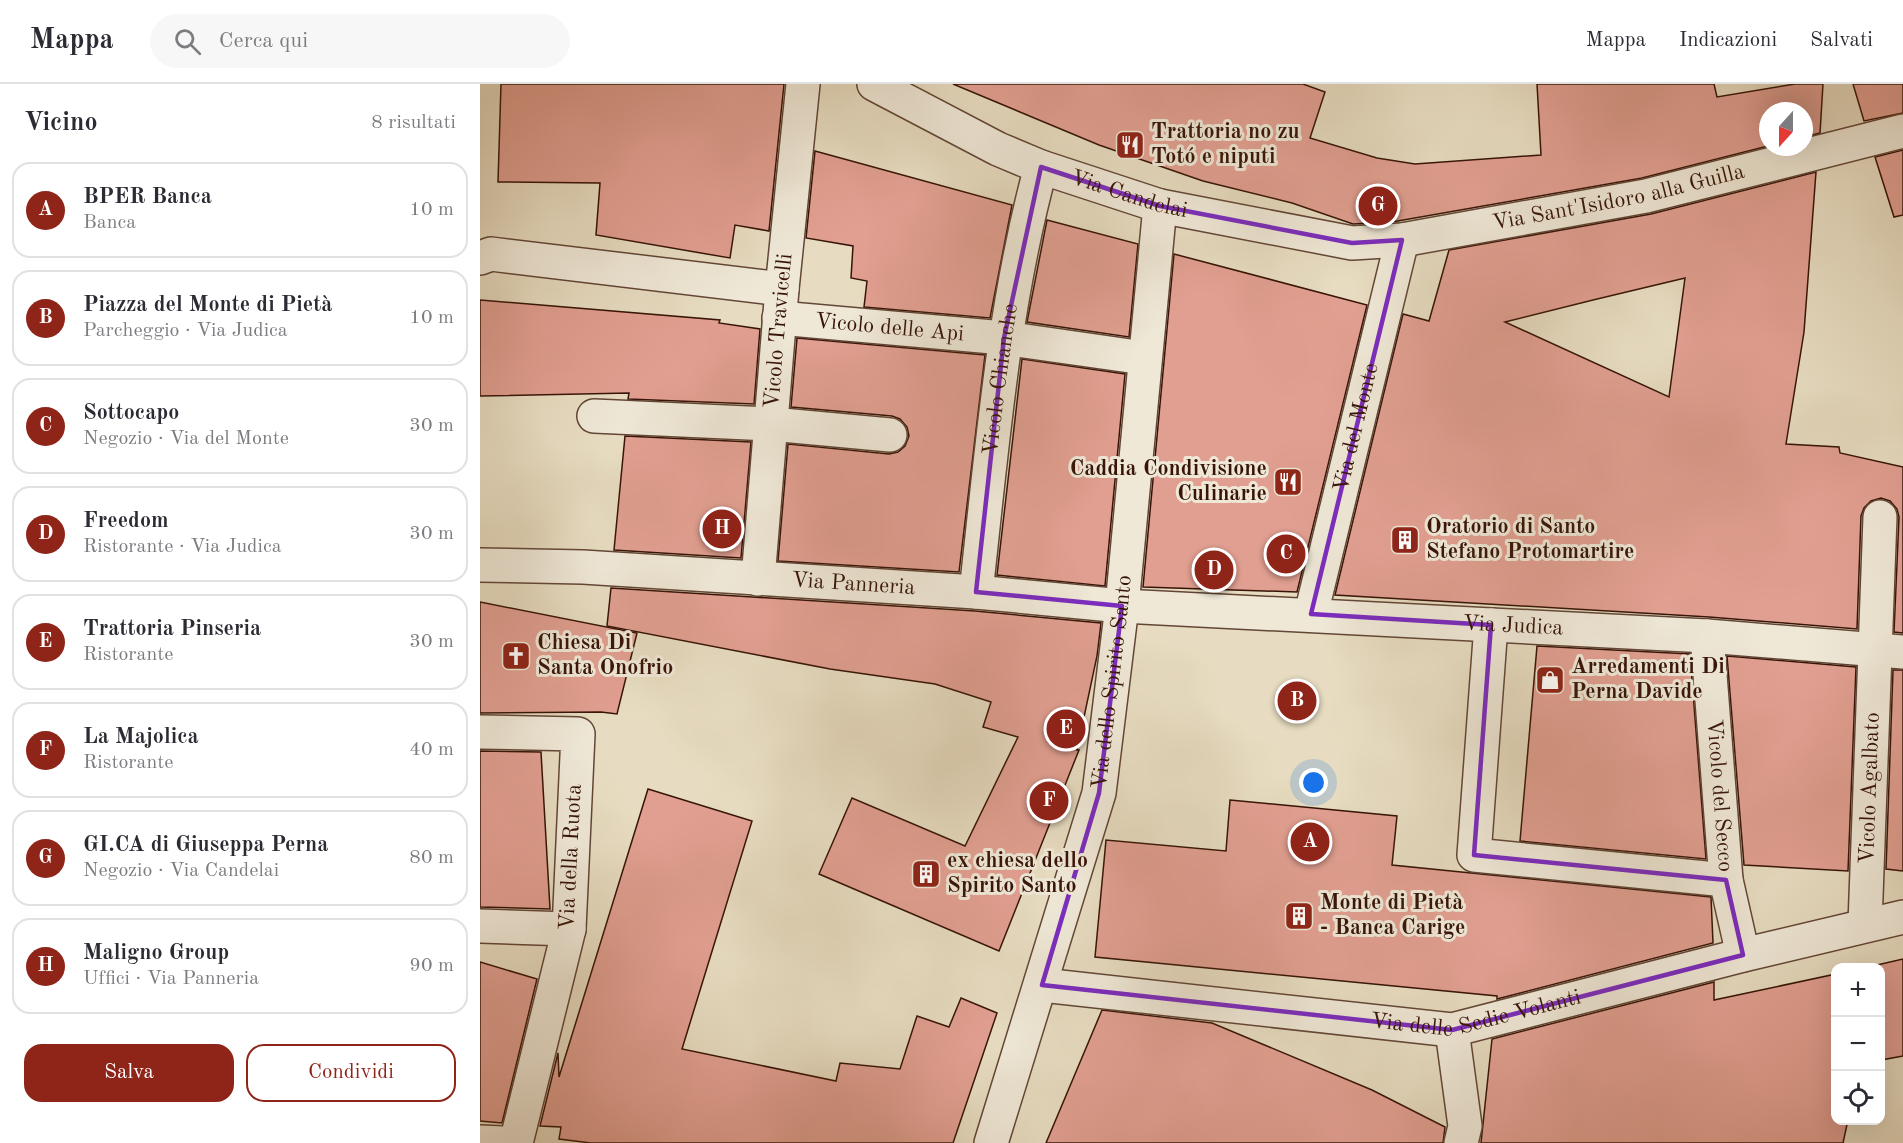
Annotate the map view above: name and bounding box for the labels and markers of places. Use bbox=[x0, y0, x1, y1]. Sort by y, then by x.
place label: Trattoria no zu Totó e niputi bbox=[1151, 121, 1300, 168]
restaurant icon: Trattoria no zu Totó e niputi bbox=[1114, 129, 1146, 161]
pin: G bbox=[1358, 184, 1398, 228]
place label: Caddia Condivisione Culinarie bbox=[1070, 458, 1267, 505]
restaurant icon: Caddia Condivisione Culinarie bbox=[1272, 466, 1304, 498]
pin: H bbox=[702, 506, 742, 552]
place label: Oratorio di Santo Stefano Protomartire bbox=[1426, 516, 1634, 563]
building icon: Oratorio di Santo Stefano Protomartire bbox=[1389, 524, 1421, 556]
pin: C bbox=[1266, 532, 1306, 576]
pin: D bbox=[1194, 548, 1234, 592]
place label: Chiesa Di Santa Onofrio bbox=[537, 632, 673, 679]
church icon: Chiesa Di Santa Onofrio bbox=[500, 640, 532, 672]
place label: Arredamenti Di Perna Davide bbox=[1571, 656, 1725, 703]
shop icon: Arredamenti Di Perna Davide bbox=[1534, 664, 1566, 696]
pin: B bbox=[1278, 678, 1316, 724]
pin: E bbox=[1046, 706, 1086, 752]
pin: F bbox=[1030, 778, 1068, 824]
pin: A bbox=[1290, 820, 1330, 864]
place label: ex chiesa dello Spirito Santo bbox=[947, 850, 1088, 897]
building icon: ex chiesa dello Spirito Santo bbox=[910, 858, 942, 890]
place label: Monte di Pietà - Banca Carige bbox=[1320, 892, 1465, 939]
building icon: Monte di Pietà - Banca Carige bbox=[1283, 900, 1315, 932]

